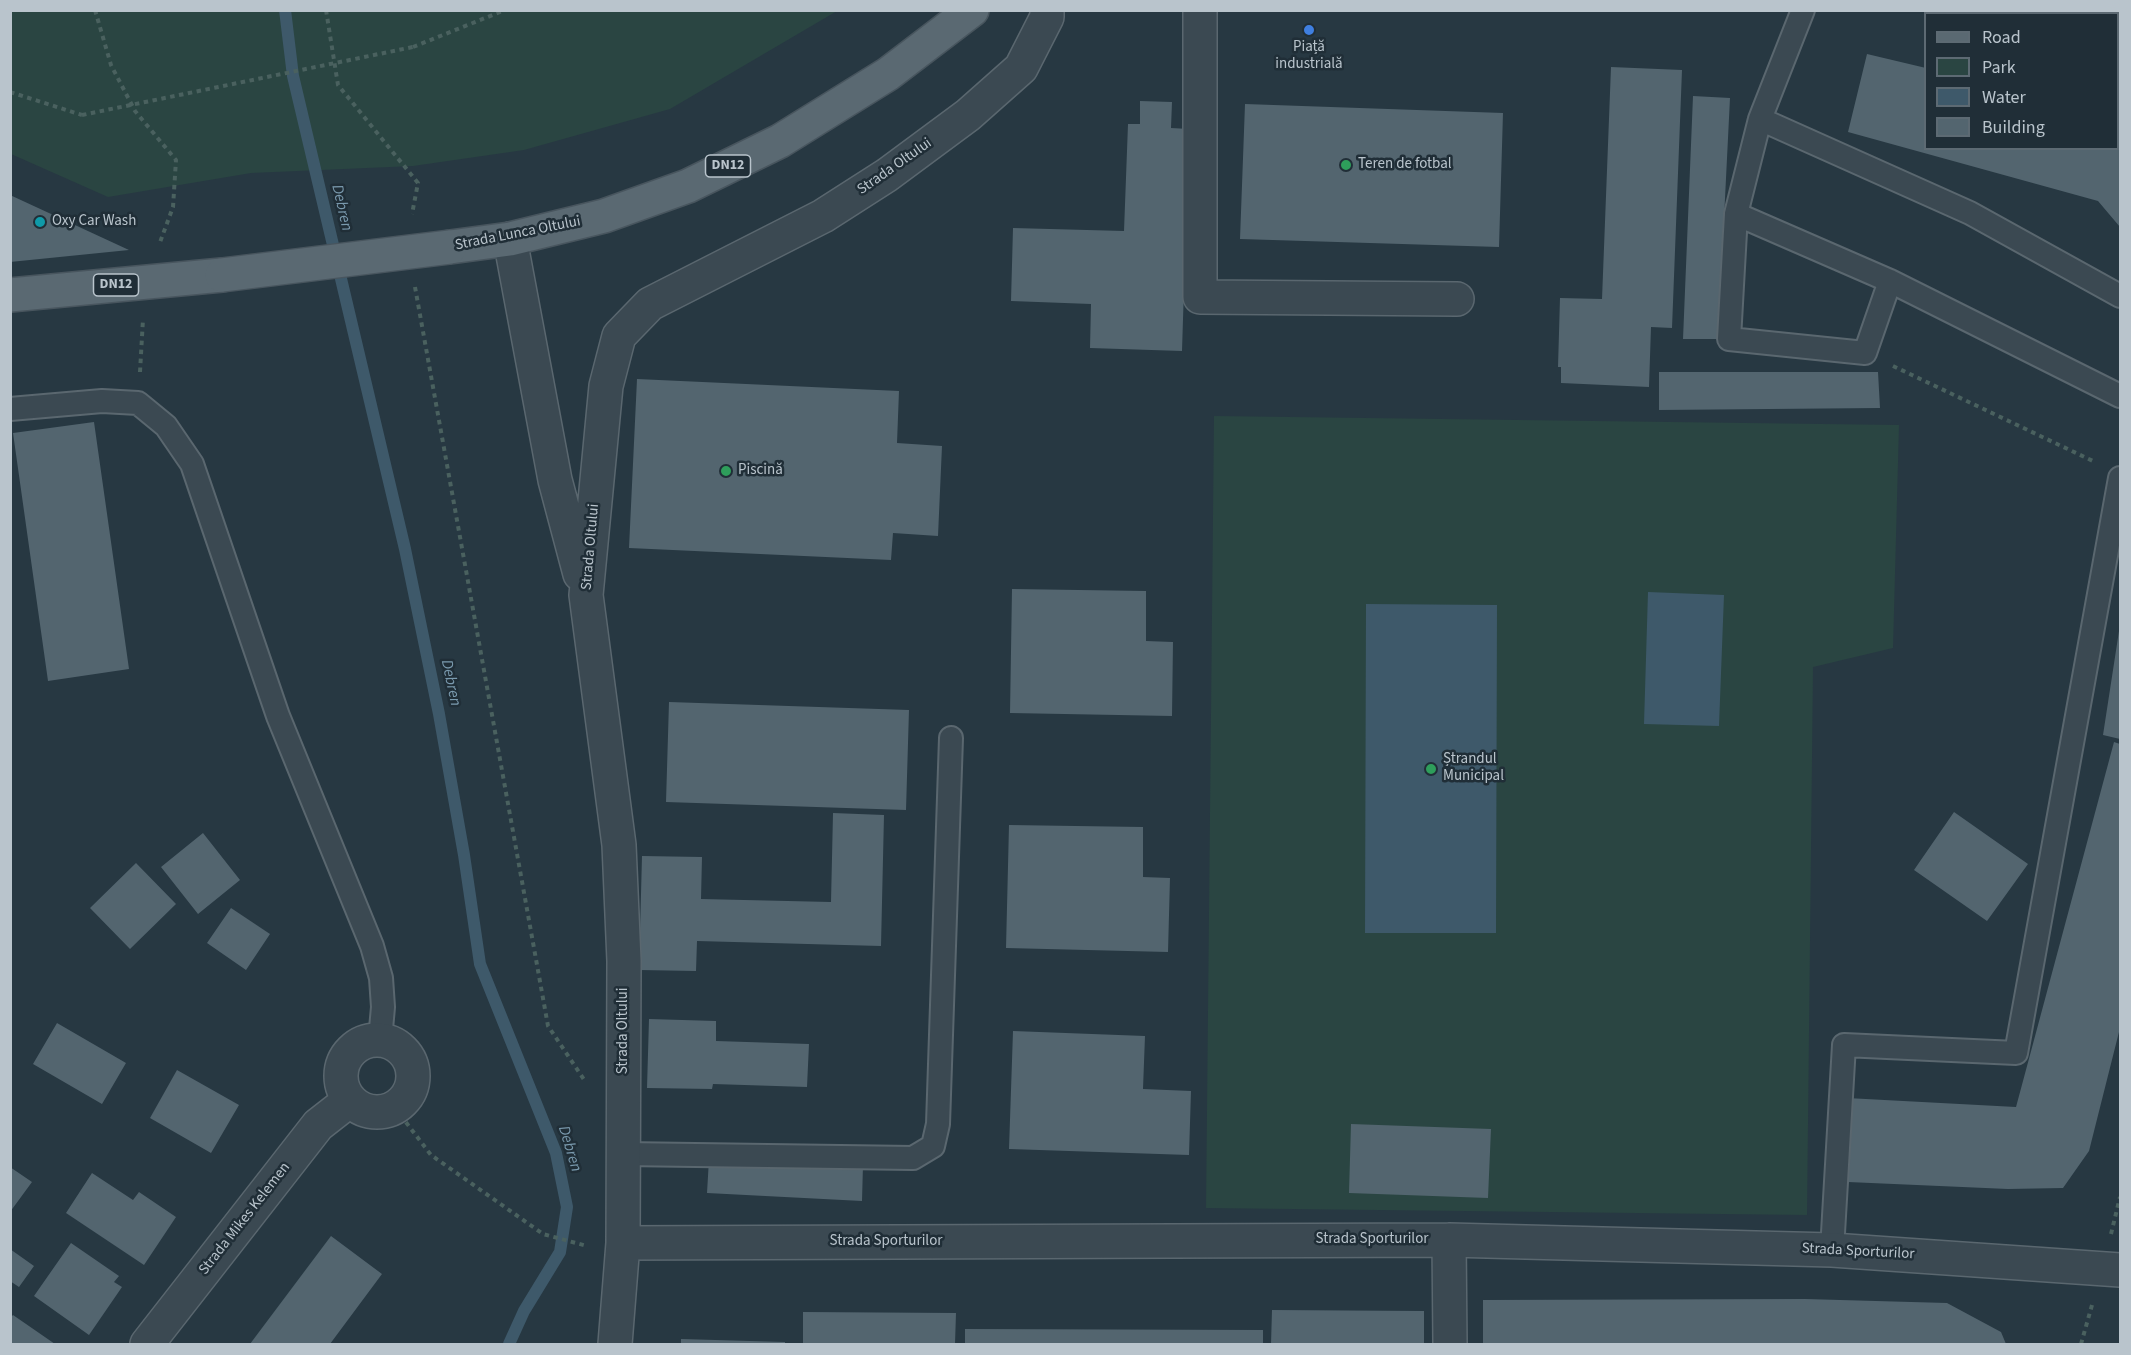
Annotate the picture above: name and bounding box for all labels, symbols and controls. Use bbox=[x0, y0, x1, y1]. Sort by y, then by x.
legend bbox=[1924, 12, 2119, 150]
marker: Piață industrială bbox=[1302, 23, 1316, 37]
text: Road bbox=[1982, 25, 2021, 50]
place label: Piață industrială bbox=[1275, 39, 1343, 74]
text: Park bbox=[1982, 55, 2016, 80]
text: Water bbox=[1982, 85, 2026, 110]
text: Building bbox=[1982, 115, 2045, 140]
street label: Strada Oltului bbox=[854, 135, 936, 199]
road number: DN12 bbox=[706, 155, 750, 177]
place label: Teren de fotbal bbox=[1358, 156, 1452, 174]
marker: Teren de fotbal bbox=[1339, 158, 1353, 172]
water label: Debren bbox=[326, 183, 356, 233]
place label: Oxy Car Wash bbox=[52, 213, 136, 231]
street label: Strada Lunca Oltului bbox=[454, 213, 582, 255]
marker: Oxy Car Wash bbox=[33, 215, 47, 229]
road number: DN12 bbox=[94, 274, 138, 296]
place label: Piscină bbox=[738, 462, 783, 480]
marker: Piscină bbox=[719, 464, 733, 478]
street label: Strada Oltului bbox=[578, 503, 604, 591]
water label: Debren bbox=[436, 658, 464, 708]
place label: Ștrandul Municipal bbox=[1443, 751, 1504, 786]
marker: Ștrandul Municipal bbox=[1424, 762, 1438, 776]
street label: Strada Oltului bbox=[615, 988, 633, 1074]
water label: Debren bbox=[553, 1124, 585, 1174]
street label: Strada Mikes Kelemen bbox=[195, 1159, 295, 1279]
street label: Strada Sporturilor bbox=[1316, 1231, 1428, 1249]
street label: Strada Sporturilor bbox=[830, 1233, 942, 1251]
street label: Strada Sporturilor bbox=[1801, 1240, 1915, 1264]

